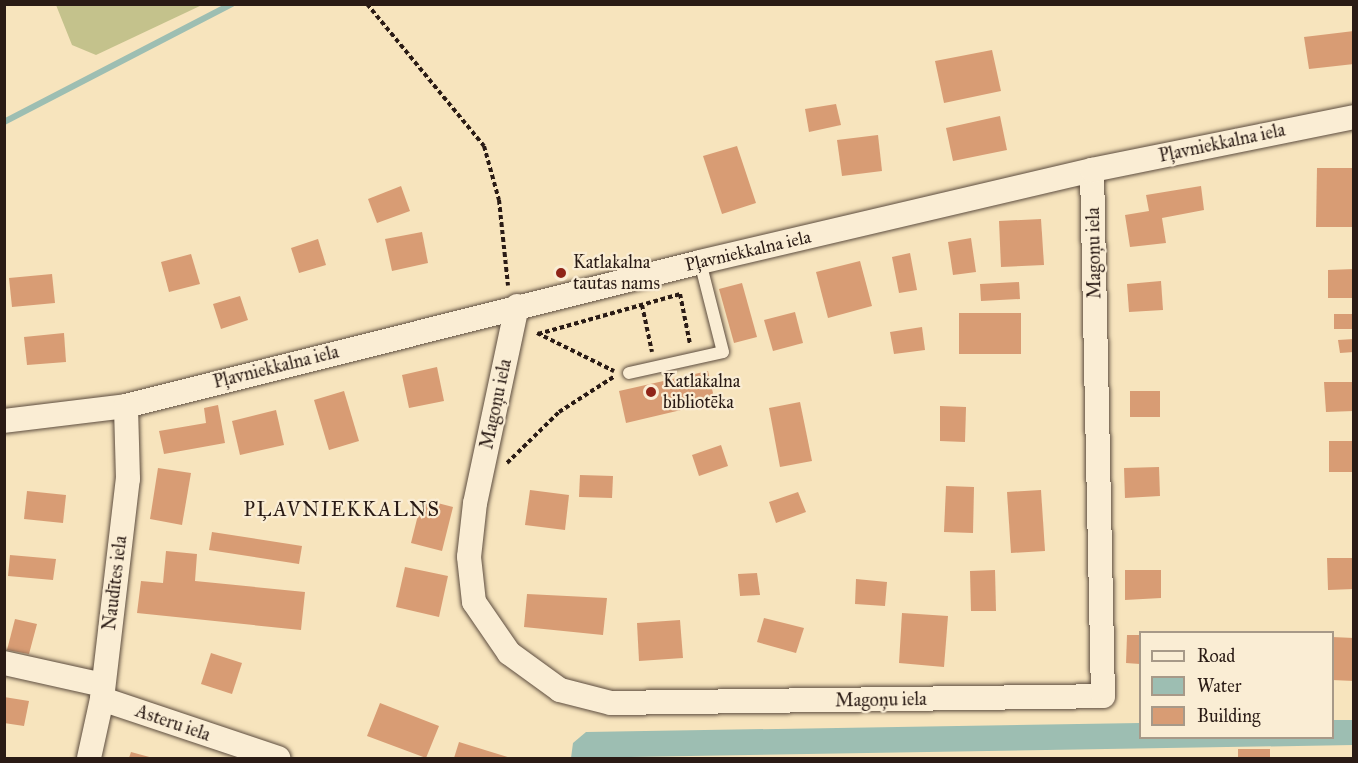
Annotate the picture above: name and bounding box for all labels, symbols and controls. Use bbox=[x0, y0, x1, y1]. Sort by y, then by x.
street label: Pļavniekkalna iela bbox=[1157, 119, 1287, 167]
street label: Magoņu iela bbox=[1082, 207, 1106, 299]
street label: Pļavniekkalna iela bbox=[683, 226, 813, 276]
place label: Katlakalna tautas nams bbox=[573, 252, 660, 294]
marker: Katlakalna tautas nams bbox=[554, 266, 568, 280]
street label: Pļavniekkalna iela bbox=[211, 341, 341, 393]
street label: Magoņu iela bbox=[476, 357, 516, 451]
place label: Katlakalna bibliotēka bbox=[663, 371, 740, 413]
marker: Katlakalna bibliotēka bbox=[644, 385, 658, 399]
district label: PĻAVNIEKKALNS bbox=[244, 497, 440, 521]
street label: Naudītes iela bbox=[98, 534, 132, 632]
legend bbox=[1139, 631, 1334, 739]
text: Road bbox=[1197, 645, 1235, 667]
text: Water bbox=[1197, 675, 1241, 697]
street label: Magoņu iela bbox=[835, 688, 927, 712]
street label: Asteru iela bbox=[133, 700, 213, 746]
text: Building bbox=[1197, 705, 1260, 727]

